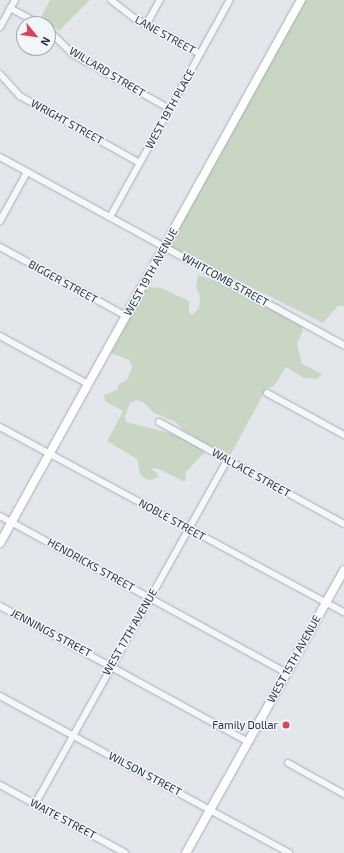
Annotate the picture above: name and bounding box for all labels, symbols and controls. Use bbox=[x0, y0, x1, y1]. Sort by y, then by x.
street label: LANE STREET bbox=[133, 13, 197, 57]
north arrow bbox=[16, 16, 56, 56]
text: N bbox=[38, 35, 54, 48]
street label: WILLARD STREET bbox=[67, 44, 147, 100]
street label: WEST 19TH PLACE bbox=[142, 67, 198, 151]
street label: WRIGHT STREET bbox=[28, 97, 106, 147]
street label: WEST 19TH AVENUE bbox=[121, 225, 181, 319]
street label: WHITCOMB STREET bbox=[179, 251, 271, 309]
street label: BIGGER STREET bbox=[26, 258, 100, 306]
street label: WALLACE STREET bbox=[209, 446, 293, 500]
street label: NOBLE STREET bbox=[136, 496, 208, 544]
street label: HENDRICKS STREET bbox=[45, 536, 137, 594]
street label: WEST 17TH AVENUE bbox=[100, 586, 160, 678]
street label: JENNINGS STREET bbox=[8, 606, 94, 660]
street label: WEST 15TH AVENUE bbox=[264, 613, 324, 705]
place label: Family Dollar bbox=[212, 718, 278, 732]
marker: Family Dollar bbox=[281, 720, 291, 730]
street label: WILSON STREET bbox=[106, 749, 184, 799]
street label: WAITE STREET bbox=[28, 796, 98, 842]

